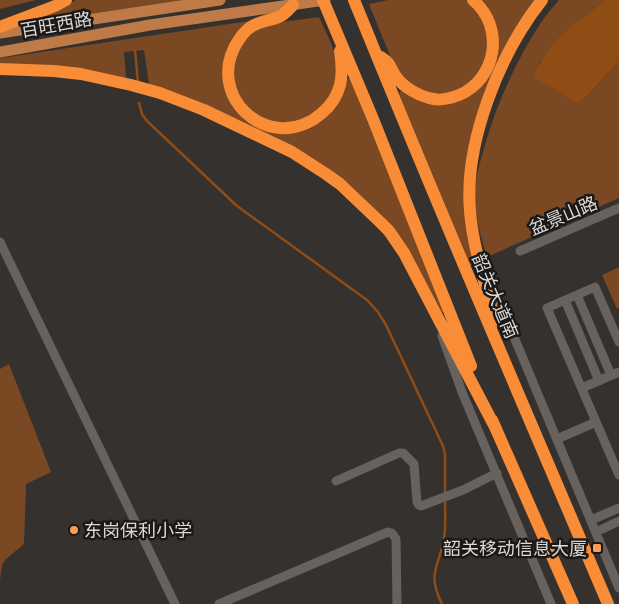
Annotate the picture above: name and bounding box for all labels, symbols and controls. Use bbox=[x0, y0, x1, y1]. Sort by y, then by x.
street label: 百旺西路 bbox=[18, 6, 94, 42]
street label: 盆景山路 bbox=[525, 190, 601, 240]
street label: 韶关大道南 bbox=[467, 250, 525, 342]
place label: 东岗保利小学 bbox=[84, 518, 192, 542]
marker: 东岗保利小学 bbox=[68, 524, 80, 536]
place label: 韶关移动信息大厦 bbox=[443, 536, 587, 560]
marker: 韶关移动信息大厦 bbox=[591, 542, 603, 554]

